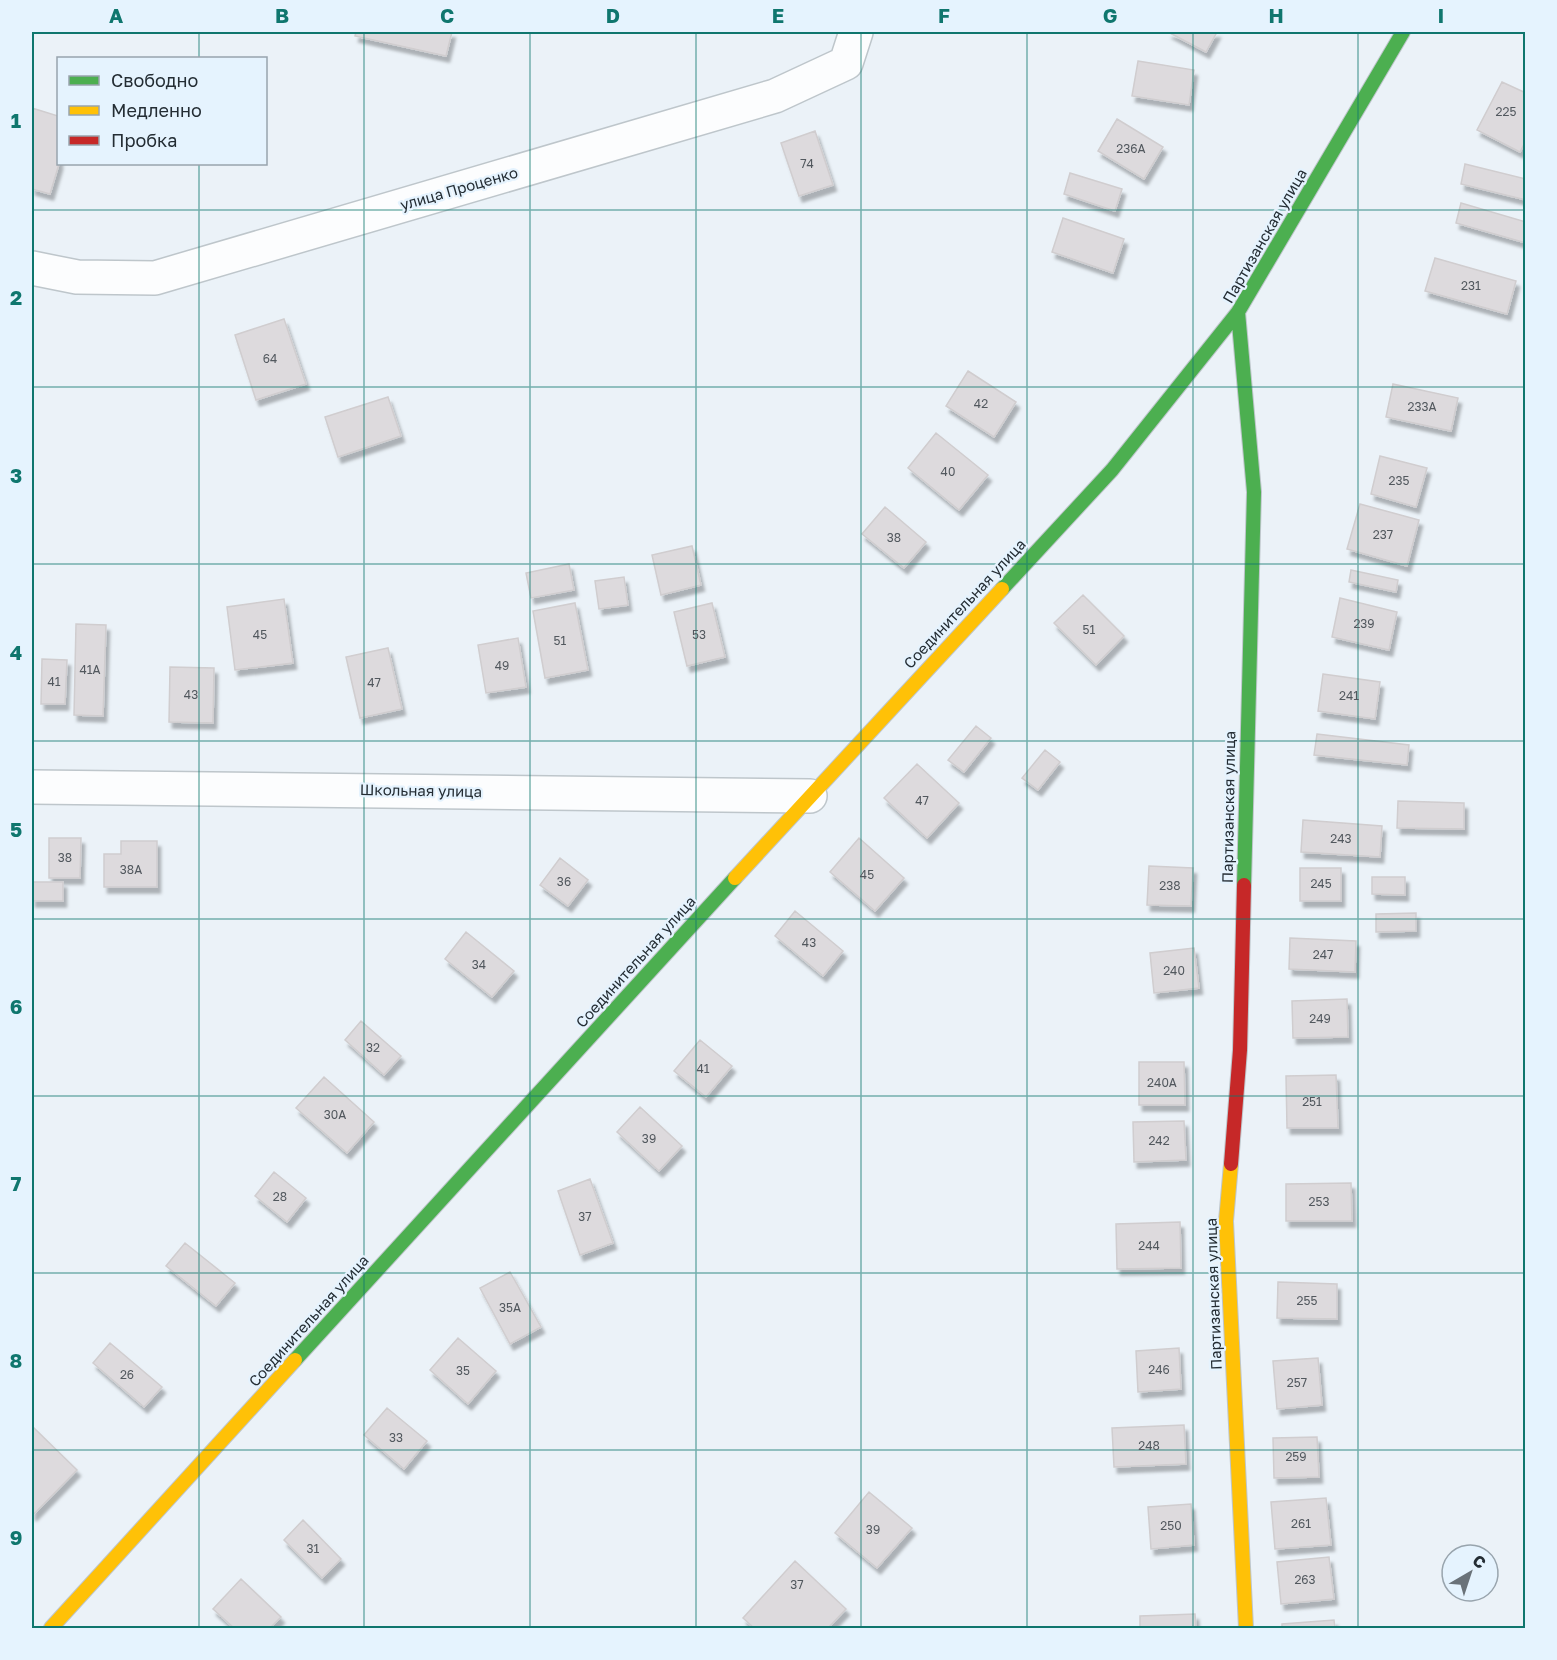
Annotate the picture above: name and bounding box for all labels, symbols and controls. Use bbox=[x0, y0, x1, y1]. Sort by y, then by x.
text: A bbox=[109, 3, 123, 27]
text: B bbox=[275, 3, 289, 27]
text: C bbox=[440, 3, 454, 27]
text: D bbox=[606, 3, 620, 27]
text: E bbox=[772, 3, 784, 27]
text: F bbox=[938, 3, 950, 27]
text: G bbox=[1103, 3, 1117, 27]
text: H bbox=[1268, 3, 1284, 27]
text: I bbox=[1438, 3, 1444, 27]
legend bbox=[57, 57, 267, 165]
text: Свободно bbox=[111, 69, 198, 91]
text: Медленно bbox=[111, 99, 202, 121]
house number: 225 bbox=[1496, 104, 1516, 119]
text: 1 bbox=[11, 108, 21, 132]
text: Пробка bbox=[111, 129, 177, 151]
house number: 236А bbox=[1116, 141, 1146, 156]
house number: 74 bbox=[800, 156, 814, 171]
street label: улица Проценко bbox=[398, 163, 520, 213]
street label: Партизанская улица bbox=[1218, 165, 1310, 306]
house number: 231 bbox=[1461, 278, 1481, 293]
text: 2 bbox=[10, 285, 22, 309]
house number: 64 bbox=[263, 351, 277, 366]
house number: 42 bbox=[974, 396, 988, 411]
house number: 233А bbox=[1407, 399, 1437, 414]
text: 3 bbox=[10, 463, 22, 487]
house number: 40 bbox=[941, 464, 955, 479]
house number: 235 bbox=[1389, 473, 1410, 488]
house number: 237 bbox=[1373, 527, 1393, 542]
house number: 38 bbox=[887, 530, 901, 545]
street label: Соединительная улица bbox=[900, 535, 1029, 672]
house number: 239 bbox=[1353, 616, 1375, 631]
house number: 51 bbox=[1083, 622, 1096, 637]
house number: 45 bbox=[253, 627, 267, 642]
house number: 53 bbox=[692, 627, 706, 642]
house number: 51 bbox=[554, 633, 567, 648]
text: 4 bbox=[10, 640, 22, 664]
house number: 49 bbox=[495, 658, 509, 673]
house number: 41А bbox=[79, 662, 101, 677]
house number: 41 bbox=[47, 674, 61, 689]
house number: 47 bbox=[367, 675, 381, 690]
house number: 43 bbox=[184, 687, 198, 702]
house number: 241 bbox=[1339, 688, 1359, 703]
street label: Партизанская улица bbox=[1218, 731, 1238, 883]
street label: Школьная улица bbox=[360, 780, 482, 800]
house number: 47 bbox=[915, 793, 929, 808]
text: 5 bbox=[10, 817, 22, 841]
house number: 243 bbox=[1330, 831, 1352, 846]
house number: 38 bbox=[58, 850, 72, 865]
house number: 38А bbox=[120, 862, 142, 877]
house number: 45 bbox=[860, 867, 874, 882]
house number: 36 bbox=[557, 874, 571, 889]
house number: 245 bbox=[1310, 876, 1332, 891]
house number: 238 bbox=[1159, 878, 1181, 893]
street label: Соединительная улица bbox=[572, 892, 699, 1031]
house number: 43 bbox=[802, 935, 816, 950]
house number: 247 bbox=[1313, 947, 1333, 962]
house number: 34 bbox=[472, 957, 486, 972]
house number: 240 bbox=[1163, 963, 1185, 978]
text: 6 bbox=[10, 994, 22, 1018]
house number: 249 bbox=[1309, 1011, 1331, 1026]
house number: 32 bbox=[366, 1040, 380, 1055]
house number: 41 bbox=[696, 1061, 710, 1076]
house number: 240А bbox=[1147, 1075, 1177, 1090]
house number: 251 bbox=[1302, 1094, 1322, 1109]
house number: 30А bbox=[324, 1107, 346, 1122]
house number: 39 bbox=[642, 1131, 656, 1146]
house number: 242 bbox=[1148, 1133, 1170, 1148]
text: 7 bbox=[11, 1171, 22, 1195]
house number: 28 bbox=[273, 1189, 287, 1204]
house number: 253 bbox=[1309, 1194, 1329, 1209]
house number: 37 bbox=[578, 1209, 592, 1224]
street label: Партизанская улица bbox=[1201, 1218, 1225, 1370]
house number: 244 bbox=[1138, 1238, 1160, 1253]
street label: Соединительная улица bbox=[245, 1251, 372, 1390]
house number: 255 bbox=[1297, 1293, 1317, 1308]
house number: 35А bbox=[499, 1300, 521, 1315]
text: 8 bbox=[10, 1348, 22, 1372]
house number: 246 bbox=[1148, 1362, 1170, 1377]
house number: 35 bbox=[456, 1363, 470, 1378]
house number: 26 bbox=[120, 1367, 134, 1382]
house number: 257 bbox=[1287, 1375, 1307, 1390]
house number: 33 bbox=[389, 1430, 403, 1445]
house number: 248 bbox=[1138, 1438, 1160, 1453]
house number: 259 bbox=[1285, 1449, 1307, 1464]
house number: 261 bbox=[1291, 1516, 1311, 1531]
house number: 250 bbox=[1160, 1518, 1182, 1533]
house number: 39 bbox=[866, 1522, 880, 1537]
text: 9 bbox=[10, 1525, 22, 1549]
house number: 31 bbox=[307, 1541, 320, 1556]
north arrow bbox=[1440, 1543, 1500, 1603]
text: С bbox=[1469, 1550, 1490, 1573]
house number: 263 bbox=[1294, 1572, 1316, 1587]
house number: 37 bbox=[790, 1577, 804, 1592]

